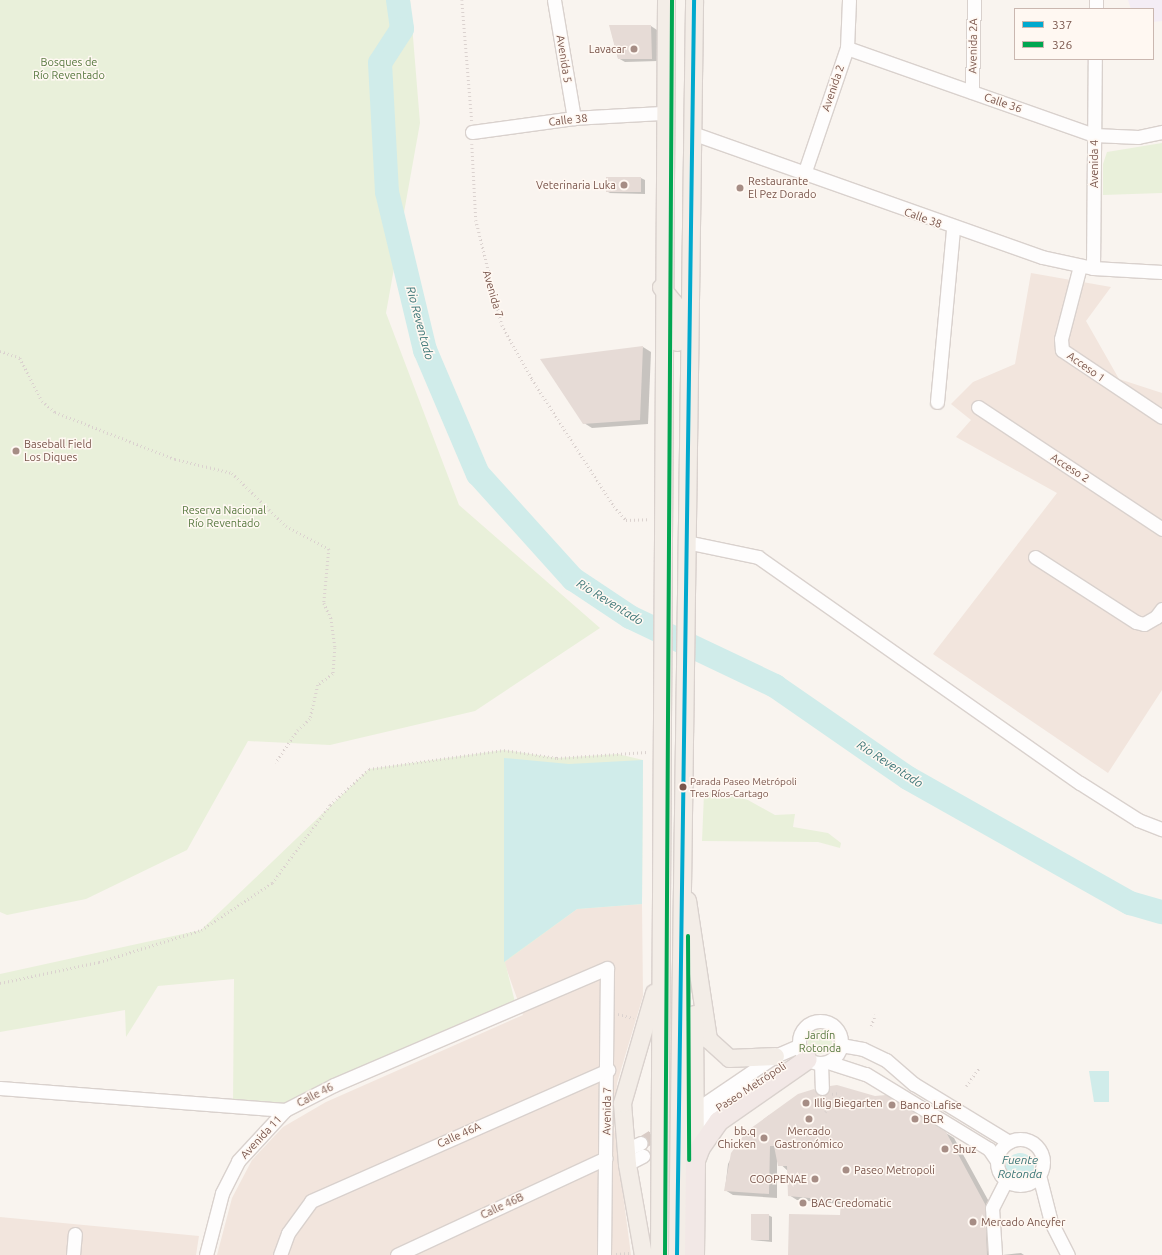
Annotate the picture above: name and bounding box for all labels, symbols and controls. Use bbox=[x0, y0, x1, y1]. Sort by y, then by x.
legend bbox=[1014, 8, 1154, 60]
street label: Avenida 2A bbox=[966, 18, 980, 74]
text: 337 bbox=[1052, 18, 1072, 31]
street label: Avenida 5 bbox=[554, 34, 574, 84]
text: 326 bbox=[1052, 38, 1072, 51]
place label: Lavacar bbox=[589, 42, 626, 56]
marker: Lavacar bbox=[629, 44, 639, 54]
park label: Bosques de Río Reventado bbox=[33, 56, 105, 82]
street label: Avenida 2 bbox=[819, 63, 847, 113]
street label: Calle 36 bbox=[982, 90, 1024, 116]
street label: Calle 38 bbox=[548, 111, 588, 129]
street label: Avenida 4 bbox=[1087, 140, 1101, 188]
place label: Restaurante El Pez Dorado bbox=[748, 175, 816, 201]
place label: Veterinaria Luka bbox=[536, 178, 616, 192]
marker: Veterinaria Luka bbox=[619, 180, 629, 190]
marker: Restaurante El Pez Dorado bbox=[735, 183, 745, 193]
street label: Calle 38 bbox=[902, 205, 944, 231]
street label: Avenida 7 bbox=[480, 269, 506, 319]
water label: Rio Reventado bbox=[403, 285, 437, 361]
street label: Acceso 1 bbox=[1064, 349, 1108, 385]
place label: Baseball Field Los Diques bbox=[24, 438, 92, 464]
marker: Baseball Field Los Diques bbox=[11, 446, 21, 456]
street label: Acceso 2 bbox=[1048, 451, 1092, 485]
park label: Reserva Nacional Río Reventado bbox=[182, 504, 266, 530]
water label: Rio Reventado bbox=[574, 576, 646, 628]
water label: Rio Reventado bbox=[854, 737, 926, 791]
place label: Parada Paseo Metrópoli Tres Ríos-Cartago bbox=[690, 775, 797, 798]
marker: Parada Paseo Metrópoli Tres Ríos-Cartago bbox=[678, 782, 688, 792]
park label: Jardín Rotonda bbox=[799, 1029, 841, 1055]
street label: Paseo Metrópoli bbox=[713, 1059, 789, 1115]
street label: Calle 46 bbox=[295, 1080, 335, 1110]
street label: Avenida 7 bbox=[600, 1087, 614, 1135]
place label: Illig Biegarten bbox=[814, 1096, 883, 1110]
marker: Illig Biegarten bbox=[801, 1098, 811, 1108]
place label: Banco Lafise bbox=[900, 1098, 962, 1112]
marker: Banco Lafise bbox=[887, 1100, 897, 1110]
place label: BCR bbox=[923, 1112, 944, 1126]
street label: Avenida 11 bbox=[238, 1113, 284, 1161]
marker: Mercado Gastronómico bbox=[804, 1114, 814, 1124]
marker: BCR bbox=[910, 1114, 920, 1124]
street label: Calle 46A bbox=[435, 1120, 483, 1150]
place label: bb.q Chicken bbox=[717, 1125, 756, 1151]
place label: Mercado Gastronómico bbox=[774, 1125, 844, 1151]
marker: bb.q Chicken bbox=[759, 1133, 769, 1143]
place label: Shuz bbox=[953, 1142, 976, 1156]
marker: Shuz bbox=[940, 1144, 950, 1154]
water label: Fuente Rotonda bbox=[998, 1153, 1042, 1181]
place label: Paseo Metropoli bbox=[854, 1163, 935, 1177]
marker: Paseo Metropoli bbox=[841, 1165, 851, 1175]
place label: COOPENAE bbox=[749, 1172, 807, 1186]
marker: COOPENAE bbox=[810, 1174, 820, 1184]
street label: Calle 46B bbox=[478, 1190, 526, 1222]
place label: BAC Credomatic bbox=[811, 1196, 891, 1210]
marker: BAC Credomatic bbox=[798, 1198, 808, 1208]
place label: Mercado Ancyfer bbox=[981, 1215, 1065, 1229]
marker: Mercado Ancyfer bbox=[968, 1217, 978, 1227]

